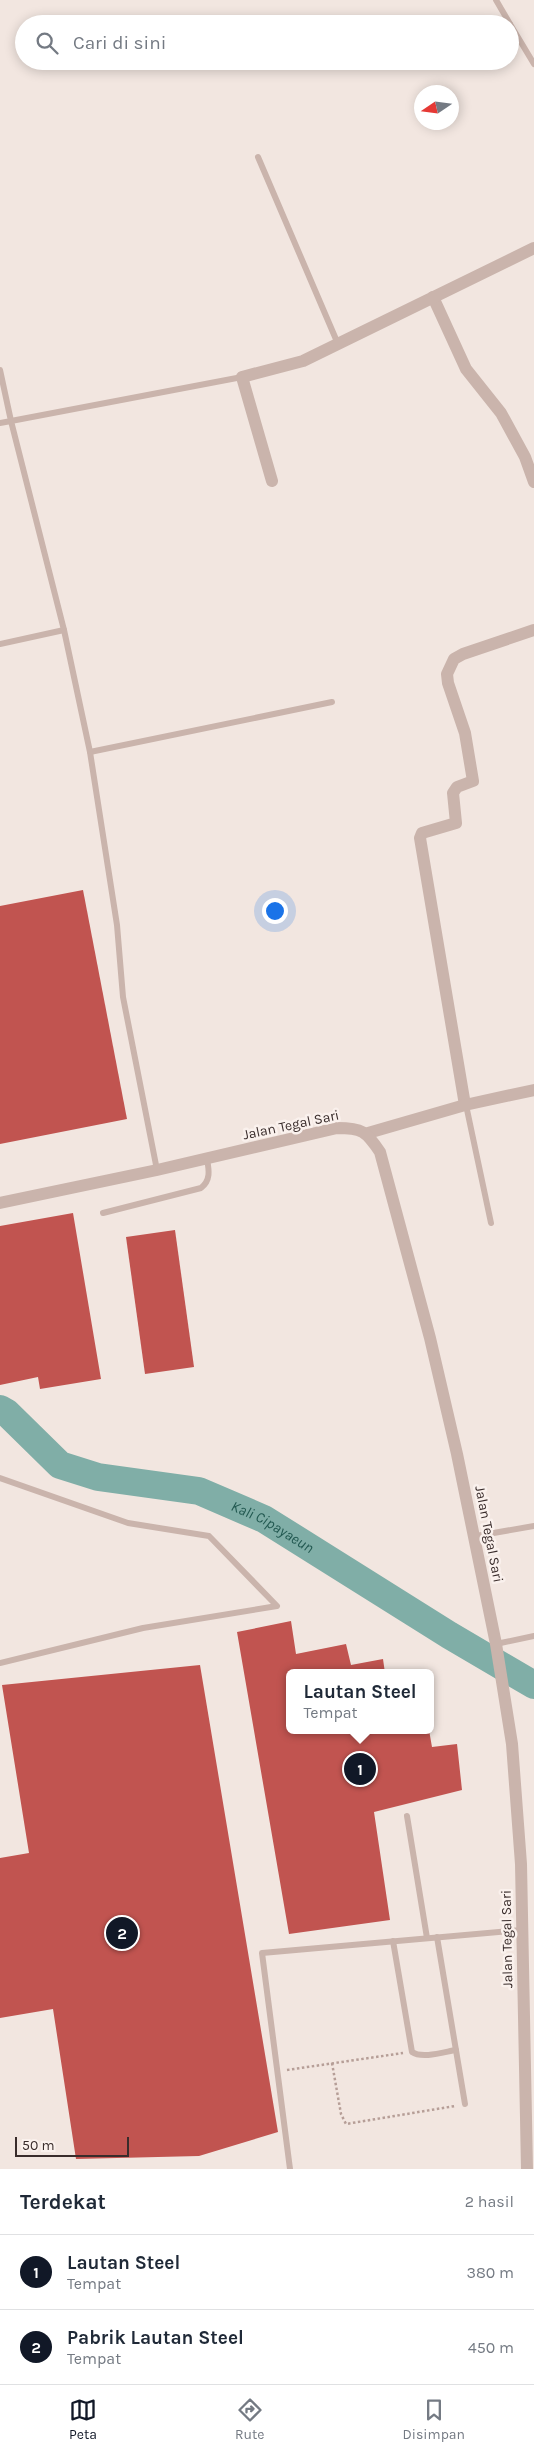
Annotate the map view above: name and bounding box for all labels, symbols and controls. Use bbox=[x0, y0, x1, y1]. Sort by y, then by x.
search box bbox=[15, 15, 519, 70]
icon: search bbox=[33, 29, 61, 57]
text: Cari di sini bbox=[73, 32, 166, 54]
north arrow bbox=[414, 85, 459, 130]
your location bbox=[262, 898, 288, 924]
street label: Jalan Tegal Sari bbox=[241, 1106, 341, 1144]
street label: Jalan Tegal Sari bbox=[471, 1484, 507, 1584]
water label: Kali Cipayaeun bbox=[228, 1497, 317, 1557]
popup bbox=[286, 1669, 434, 1734]
text: Lautan Steel bbox=[303, 1681, 417, 1703]
text: Tempat bbox=[303, 1703, 358, 1722]
pin: 1 bbox=[344, 1750, 376, 1788]
street label: Jalan Tegal Sari bbox=[498, 1890, 516, 1988]
pin: 2 bbox=[106, 1914, 138, 1952]
scale bar bbox=[15, 2134, 129, 2157]
text: 50 m bbox=[22, 2137, 55, 2154]
text: Terdekat bbox=[20, 2190, 106, 2214]
text: 2 hasil bbox=[465, 2192, 514, 2211]
text: Lautan Steel bbox=[67, 2252, 180, 2274]
text: 1 bbox=[33, 2263, 39, 2282]
text: 380 m bbox=[466, 2263, 514, 2282]
text: Tempat bbox=[67, 2274, 121, 2293]
text: Pabrik Lautan Steel bbox=[67, 2327, 244, 2349]
text: 2 bbox=[31, 2338, 41, 2357]
text: 450 m bbox=[468, 2338, 514, 2357]
text: Tempat bbox=[67, 2349, 121, 2368]
tab: Peta bbox=[69, 2396, 97, 2443]
tab: Rute bbox=[235, 2396, 265, 2443]
tab: Disimpan bbox=[403, 2396, 465, 2443]

